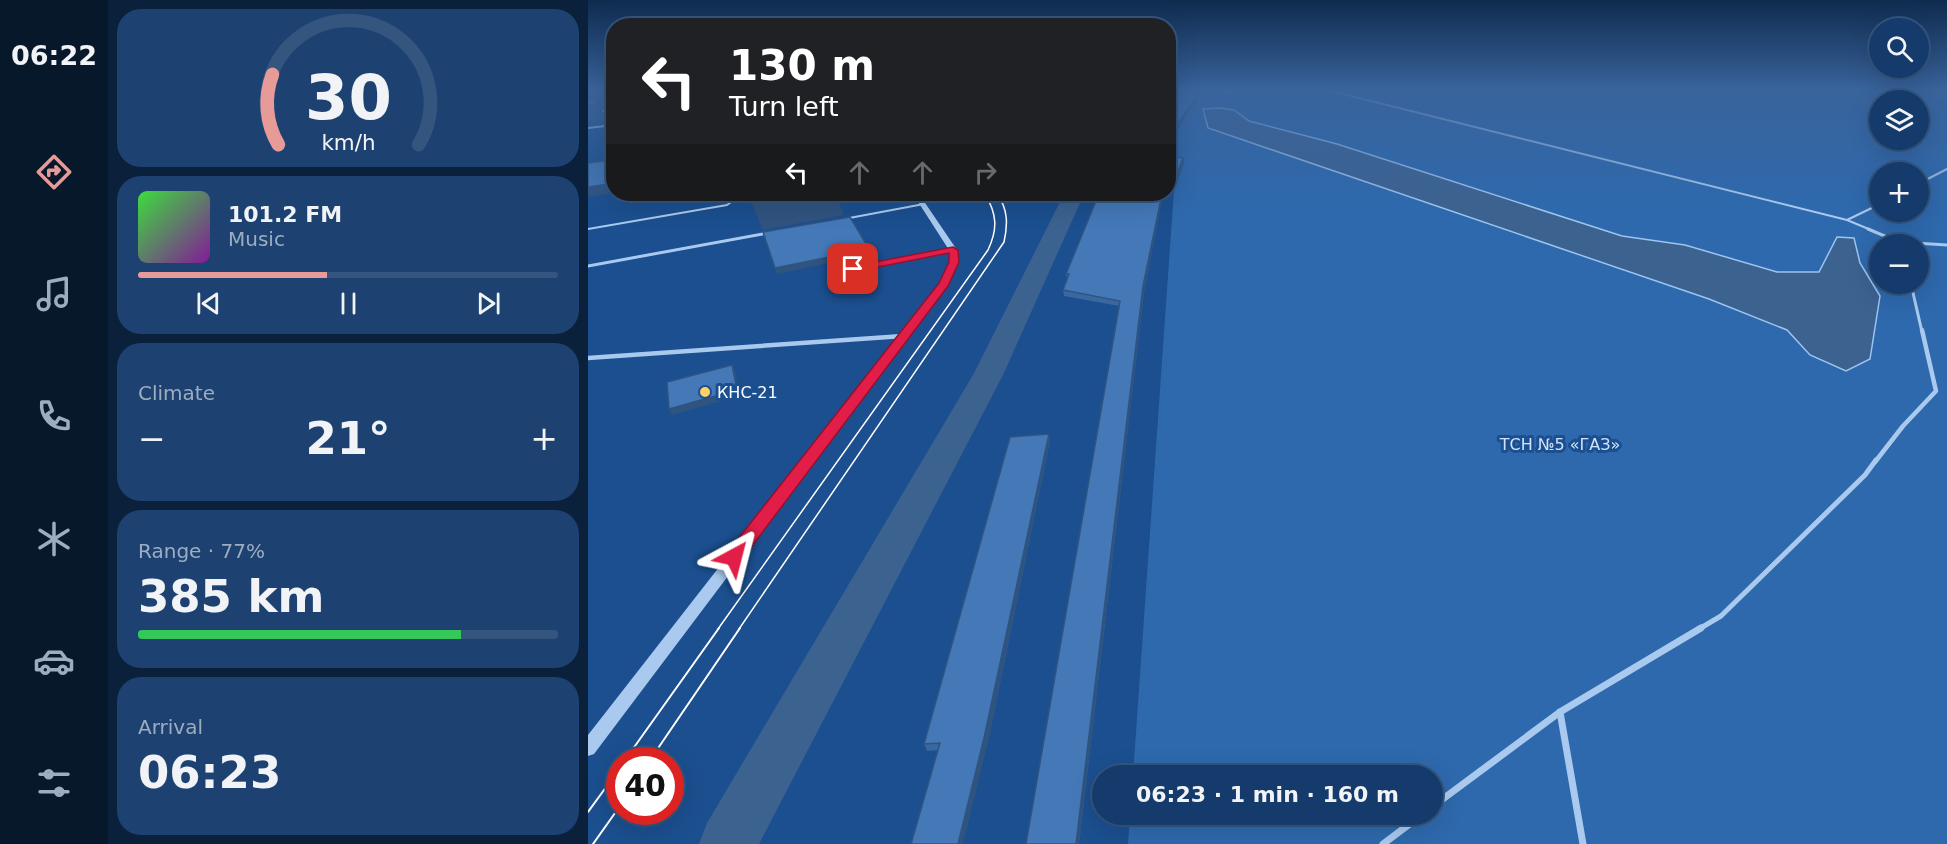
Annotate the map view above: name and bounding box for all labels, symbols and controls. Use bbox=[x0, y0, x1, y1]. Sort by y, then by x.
map controls bbox=[1869, 18, 1929, 294]
button: search bbox=[1869, 18, 1929, 78]
text: 06:22 bbox=[11, 40, 97, 71]
text: 130 m bbox=[729, 41, 875, 90]
icon: left bbox=[630, 42, 708, 120]
text: 30 bbox=[305, 61, 391, 134]
button: layers bbox=[1869, 90, 1929, 150]
text: Turn left bbox=[729, 91, 839, 122]
text: km/h bbox=[321, 130, 375, 155]
icon: directions bbox=[33, 151, 75, 193]
icon: left bbox=[780, 156, 813, 189]
icon: ahead bbox=[843, 156, 876, 189]
icon: ahead bbox=[906, 156, 939, 189]
icon: right bbox=[969, 156, 1002, 189]
button: + bbox=[1869, 162, 1929, 222]
text: 101.2 FM bbox=[228, 202, 342, 227]
text: Music bbox=[228, 227, 285, 251]
button: − bbox=[1869, 234, 1929, 294]
pin bbox=[827, 243, 878, 294]
icon: arrive bbox=[836, 252, 869, 285]
icon: music bbox=[33, 273, 75, 315]
icon: previous bbox=[192, 287, 225, 320]
icon: pause bbox=[332, 287, 365, 320]
icon: next bbox=[472, 287, 505, 320]
text: Climate bbox=[138, 381, 215, 405]
place label: КНС-21 bbox=[717, 383, 778, 402]
marker: КНС-21 bbox=[698, 385, 712, 399]
icon: phone bbox=[33, 395, 75, 437]
text: 21° bbox=[305, 412, 391, 465]
text: − bbox=[138, 419, 166, 458]
text: + bbox=[530, 419, 558, 458]
park label: ТСН №5 «ГАЗ» bbox=[1499, 435, 1620, 454]
icon: climate bbox=[33, 518, 75, 560]
position arrow bbox=[702, 525, 766, 589]
text: Range · 77% bbox=[138, 539, 265, 563]
text: 385 km bbox=[138, 570, 324, 623]
icon: car bbox=[33, 640, 75, 682]
text: Arrival bbox=[138, 715, 203, 739]
text: 06:23 bbox=[138, 746, 281, 799]
speed limit sign: 40 bbox=[606, 747, 684, 825]
icon: filters bbox=[33, 762, 75, 804]
text: 06:23 · 1 min · 160 m bbox=[1136, 782, 1399, 807]

